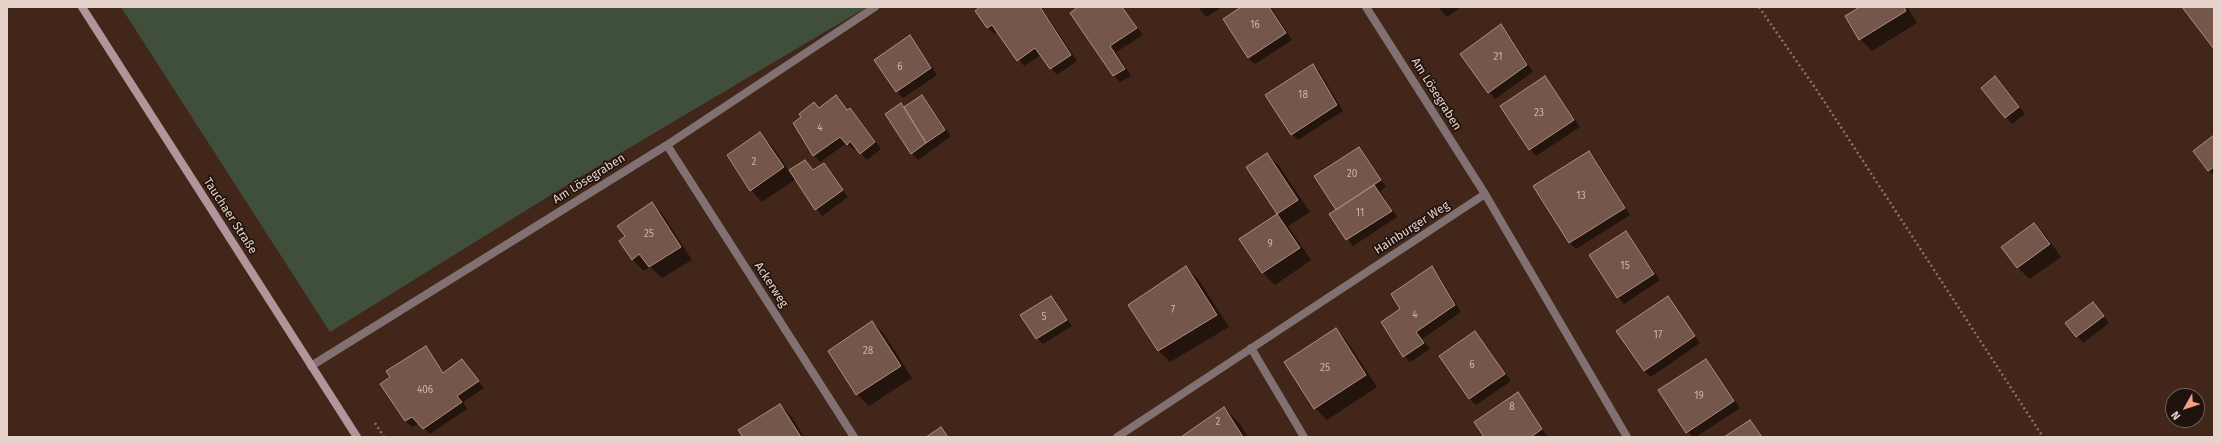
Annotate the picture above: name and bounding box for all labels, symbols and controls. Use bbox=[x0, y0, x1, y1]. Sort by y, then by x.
house number: 16 bbox=[1250, 19, 1260, 31]
house number: 21 bbox=[1493, 51, 1503, 63]
street label: Am Lösegraben bbox=[1408, 55, 1464, 133]
house number: 6 bbox=[897, 61, 903, 73]
house number: 18 bbox=[1298, 89, 1308, 101]
house number: 23 bbox=[1534, 107, 1544, 119]
house number: 4 bbox=[817, 122, 823, 134]
street label: Am Lösegraben bbox=[550, 151, 628, 207]
house number: 2 bbox=[752, 156, 756, 168]
house number: 20 bbox=[1347, 168, 1357, 180]
street label: Tauchaer Straße bbox=[200, 175, 260, 257]
house number: 13 bbox=[1576, 190, 1586, 202]
street label: Hainburger Weg bbox=[1372, 198, 1452, 258]
house number: 11 bbox=[1356, 207, 1364, 219]
house number: 25 bbox=[644, 228, 654, 240]
house number: 9 bbox=[1267, 238, 1273, 250]
street label: Ackerweg bbox=[751, 260, 791, 310]
house number: 15 bbox=[1620, 260, 1630, 272]
house number: 7 bbox=[1171, 304, 1175, 316]
house number: 4 bbox=[1412, 309, 1418, 321]
house number: 5 bbox=[1041, 311, 1047, 323]
house number: 17 bbox=[1654, 329, 1662, 341]
house number: 28 bbox=[863, 345, 873, 357]
house number: 6 bbox=[1469, 359, 1475, 371]
house number: 25 bbox=[1320, 362, 1330, 374]
house number: 406 bbox=[417, 384, 433, 396]
north arrow bbox=[2165, 388, 2205, 428]
house number: 19 bbox=[1694, 390, 1704, 402]
house number: 8 bbox=[1509, 401, 1515, 413]
text: N bbox=[2169, 408, 2183, 422]
house number: 2 bbox=[1216, 416, 1220, 428]

